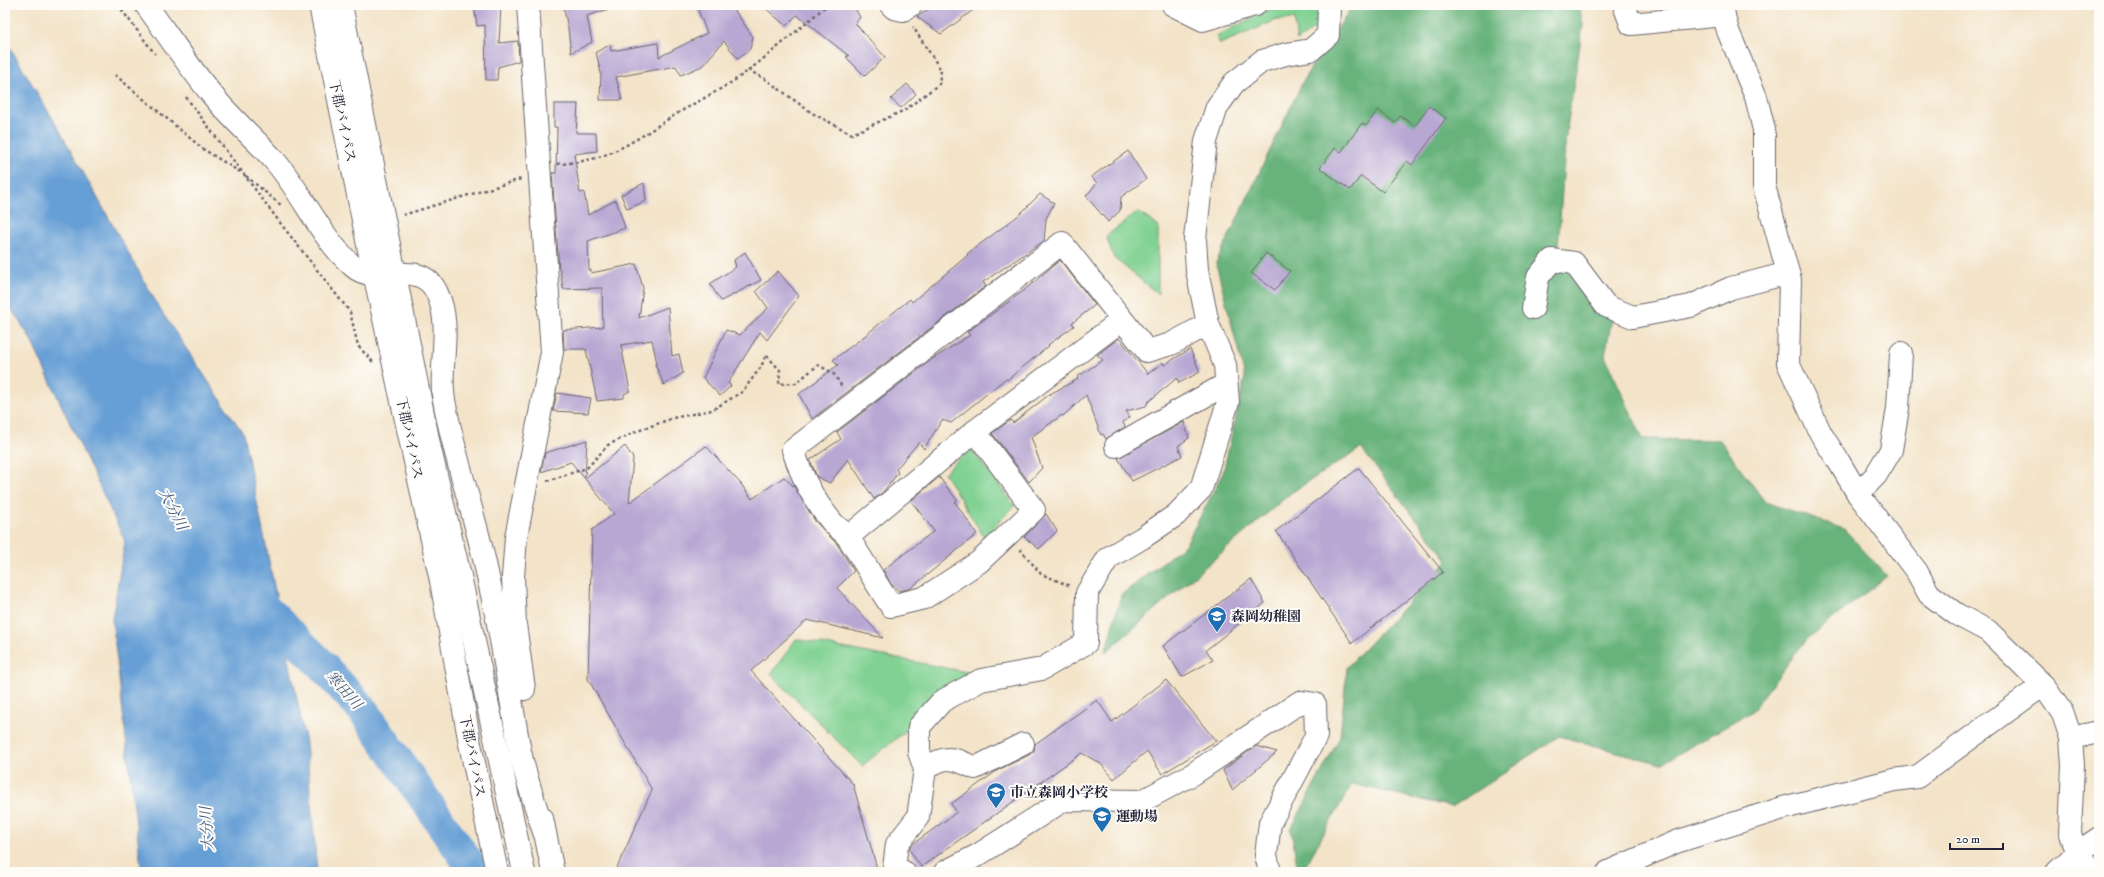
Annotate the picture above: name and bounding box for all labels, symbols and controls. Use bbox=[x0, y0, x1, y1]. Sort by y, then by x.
street label: 下郡バイパス bbox=[325, 78, 360, 164]
street label: 下郡バイパス bbox=[392, 395, 427, 481]
water label: 大分川 bbox=[154, 485, 192, 535]
school or university icon: 森岡幼稚園 bbox=[1206, 605, 1228, 633]
place label: 森岡幼稚園 bbox=[1231, 608, 1301, 626]
water label: 寒田川 bbox=[322, 667, 367, 715]
street label: 下郡バイパス bbox=[455, 713, 489, 799]
school or university icon: 市立森岡小学校 bbox=[985, 781, 1007, 809]
place label: 市立森岡小学校 bbox=[1010, 784, 1108, 802]
water label: 大分川 bbox=[196, 804, 219, 852]
school or university icon: 運動場 bbox=[1091, 805, 1113, 833]
place label: 運動場 bbox=[1116, 808, 1158, 826]
scale bar bbox=[1950, 825, 2003, 851]
text: 20 m bbox=[1956, 832, 1980, 847]

